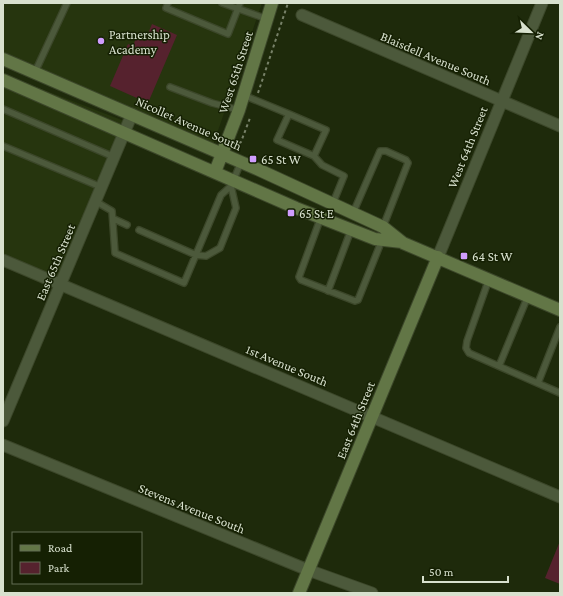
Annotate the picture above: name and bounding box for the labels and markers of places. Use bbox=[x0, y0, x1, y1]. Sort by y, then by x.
place label: Partnership Academy bbox=[109, 27, 170, 57]
marker: Partnership Academy bbox=[96, 36, 106, 46]
place label: 65 St W bbox=[261, 152, 301, 167]
marker: 65 St W bbox=[248, 154, 258, 164]
place label: 65 St E bbox=[299, 206, 334, 221]
marker: 65 St E bbox=[286, 208, 296, 218]
place label: 64 St W bbox=[472, 249, 513, 264]
marker: 64 St W bbox=[459, 251, 469, 261]

